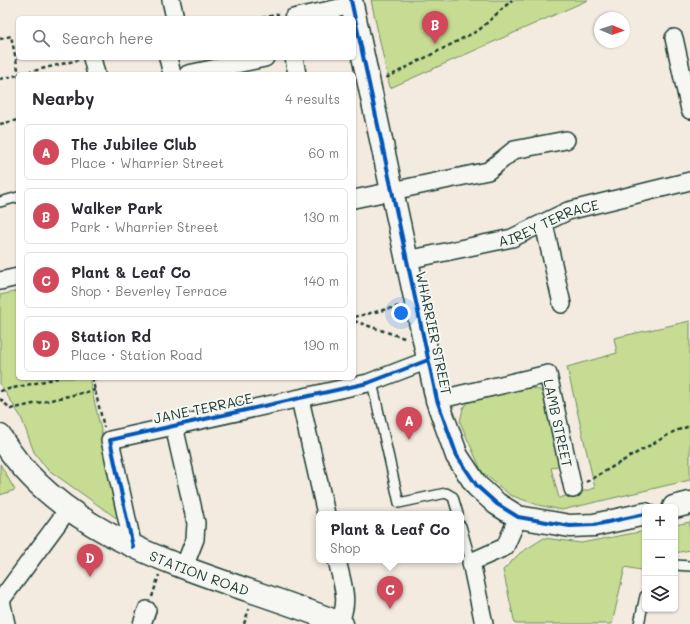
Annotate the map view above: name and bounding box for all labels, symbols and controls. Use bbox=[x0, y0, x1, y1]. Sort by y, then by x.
pin: B bbox=[422, 11, 448, 44]
north arrow bbox=[594, 12, 630, 48]
search box bbox=[16, 16, 356, 60]
icon: search bbox=[30, 27, 52, 49]
text: Search here bbox=[62, 28, 153, 48]
text: Nearby bbox=[32, 87, 94, 109]
text: 4 results bbox=[285, 90, 340, 107]
text: The Jubilee Club bbox=[71, 134, 197, 154]
text: A bbox=[41, 144, 51, 161]
text: 60 m bbox=[309, 144, 339, 161]
text: Place · Wharrier Street bbox=[71, 154, 224, 171]
street label: AIREY TERRACE bbox=[496, 194, 601, 250]
text: Walker Park bbox=[71, 198, 163, 218]
text: B bbox=[42, 208, 50, 225]
text: 130 m bbox=[303, 208, 339, 225]
text: Park · Wharrier Street bbox=[71, 218, 218, 235]
text: Plant & Leaf Co bbox=[71, 262, 191, 282]
street label: WHARRIER STREET bbox=[412, 269, 456, 397]
text: C bbox=[41, 272, 51, 289]
text: 140 m bbox=[303, 272, 339, 289]
text: Shop · Beverley Terrace bbox=[71, 282, 227, 299]
your location bbox=[391, 303, 411, 323]
text: Station Rd bbox=[71, 326, 151, 346]
text: D bbox=[41, 336, 51, 353]
text: 190 m bbox=[303, 336, 339, 353]
text: Place · Station Road bbox=[71, 346, 202, 363]
street label: LAMB STREET bbox=[540, 377, 578, 469]
street label: JANE TERRACE bbox=[152, 388, 254, 428]
pin: A bbox=[396, 407, 422, 440]
map controls bbox=[642, 504, 678, 612]
button: + bbox=[642, 504, 678, 540]
popup bbox=[316, 511, 464, 563]
text: Plant & Leaf Co bbox=[330, 519, 450, 539]
text: Shop bbox=[330, 539, 361, 556]
button: − bbox=[642, 540, 678, 576]
pin: D bbox=[77, 544, 103, 577]
street label: STATION ROAD bbox=[147, 545, 252, 599]
pin: C bbox=[377, 576, 403, 609]
button: layers bbox=[642, 576, 678, 612]

